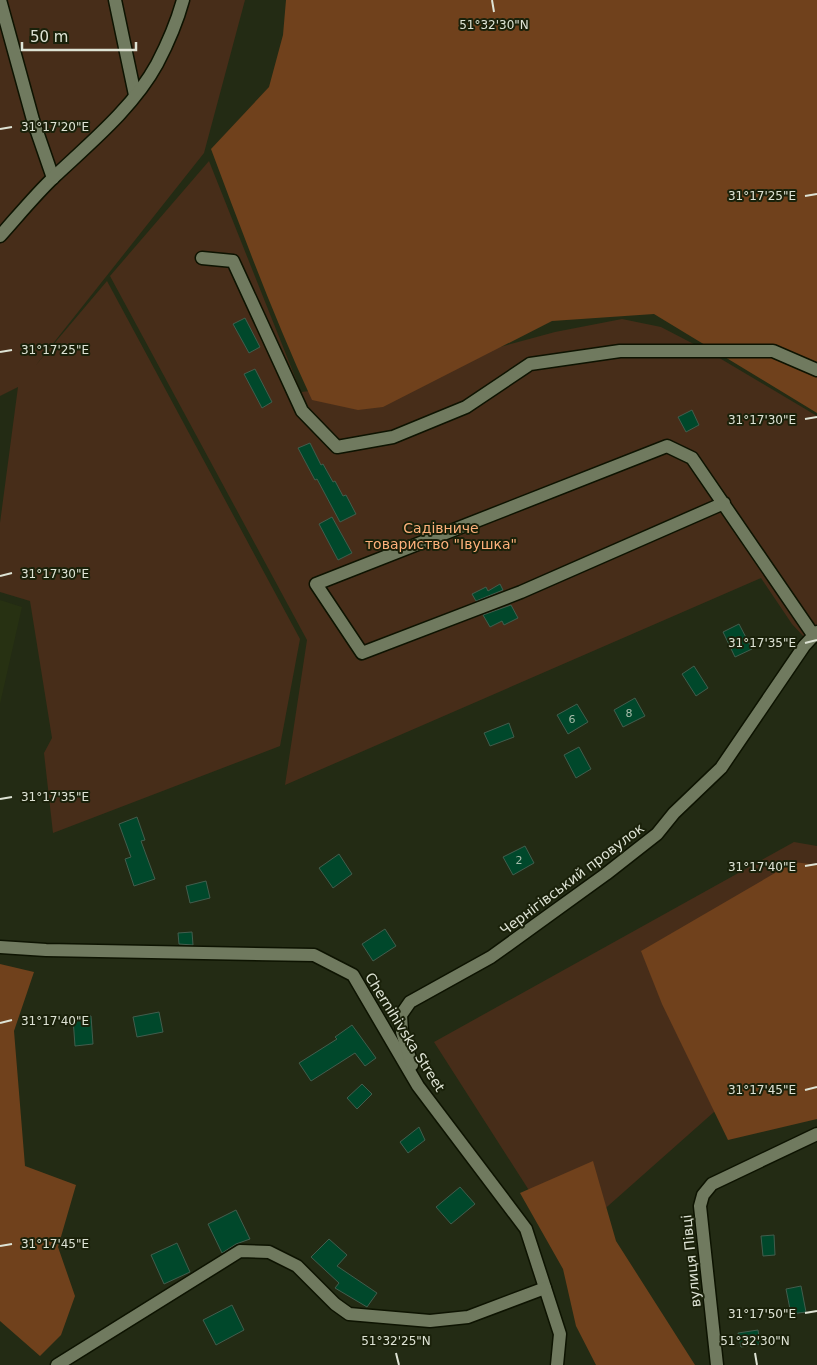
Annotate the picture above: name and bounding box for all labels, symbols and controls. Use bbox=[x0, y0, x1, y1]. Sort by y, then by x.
text: 51°32'30"N bbox=[459, 18, 529, 32]
scale bar bbox=[22, 20, 136, 52]
text: 50 m bbox=[30, 28, 68, 46]
text: 31°17'20"E bbox=[21, 120, 89, 134]
text: 31°17'25"E bbox=[728, 189, 796, 203]
text: 31°17'25"E bbox=[21, 343, 89, 357]
text: 31°17'30"E bbox=[728, 413, 796, 427]
park label: Садівниче товариство "Івушка" bbox=[365, 520, 517, 552]
text: 31°17'30"E bbox=[21, 567, 89, 581]
text: 31°17'35"E bbox=[728, 636, 796, 650]
house number: 8 bbox=[626, 707, 633, 720]
house number: 6 bbox=[569, 713, 576, 726]
text: 31°17'35"E bbox=[21, 790, 89, 804]
street label: Чернігівський провулок bbox=[497, 820, 647, 938]
house number: 2 bbox=[516, 854, 523, 867]
text: 31°17'40"E bbox=[728, 860, 796, 874]
street label: Chernihivska Street bbox=[362, 970, 448, 1095]
text: 31°17'40"E bbox=[21, 1014, 89, 1028]
text: 31°17'45"E bbox=[728, 1083, 796, 1097]
street label: вулиця Півці bbox=[678, 1214, 704, 1308]
text: 31°17'45"E bbox=[21, 1237, 89, 1251]
text: 31°17'50"E bbox=[728, 1307, 796, 1321]
text: 51°32'25"N bbox=[361, 1334, 431, 1348]
text: 51°32'30"N bbox=[720, 1334, 790, 1348]

